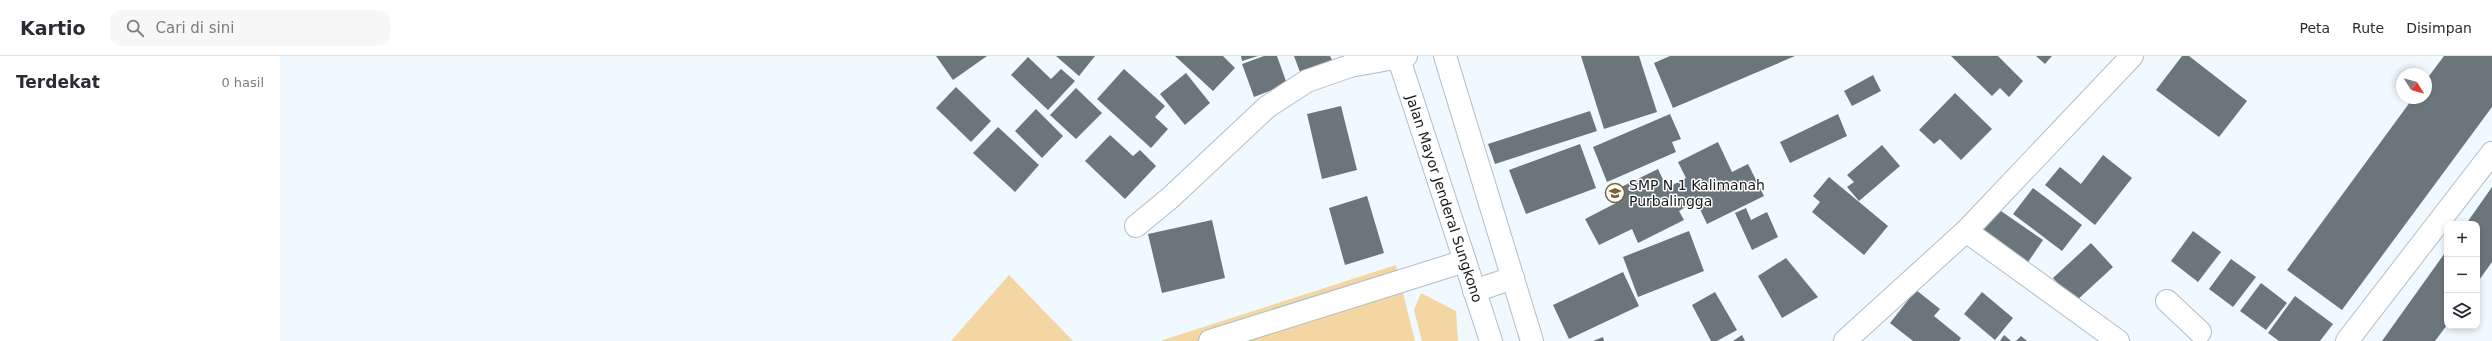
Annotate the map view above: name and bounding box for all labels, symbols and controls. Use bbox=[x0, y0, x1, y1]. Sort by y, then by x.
search box bbox=[110, 10, 390, 46]
text: Kartio bbox=[20, 17, 86, 39]
icon: search bbox=[124, 17, 146, 39]
text: Cari di sini bbox=[156, 19, 234, 37]
text: Peta bbox=[2299, 20, 2330, 36]
text: Rute bbox=[2352, 20, 2384, 36]
text: Disimpan bbox=[2406, 20, 2472, 36]
north arrow bbox=[2396, 68, 2432, 104]
text: Terdekat bbox=[16, 72, 100, 92]
text: 0 hasil bbox=[221, 75, 264, 90]
street label: Jalan Mayor Jenderal Sungkono bbox=[1403, 92, 1486, 304]
place label: SMP N 1 Kalimanah Purbalingga bbox=[1629, 177, 1765, 209]
school or university icon: SMP N 1 Kalimanah Purbalingga bbox=[1604, 182, 1626, 204]
map controls bbox=[2444, 221, 2480, 329]
button: + bbox=[2444, 221, 2480, 257]
button: − bbox=[2444, 257, 2480, 293]
button: layers bbox=[2444, 293, 2480, 329]

